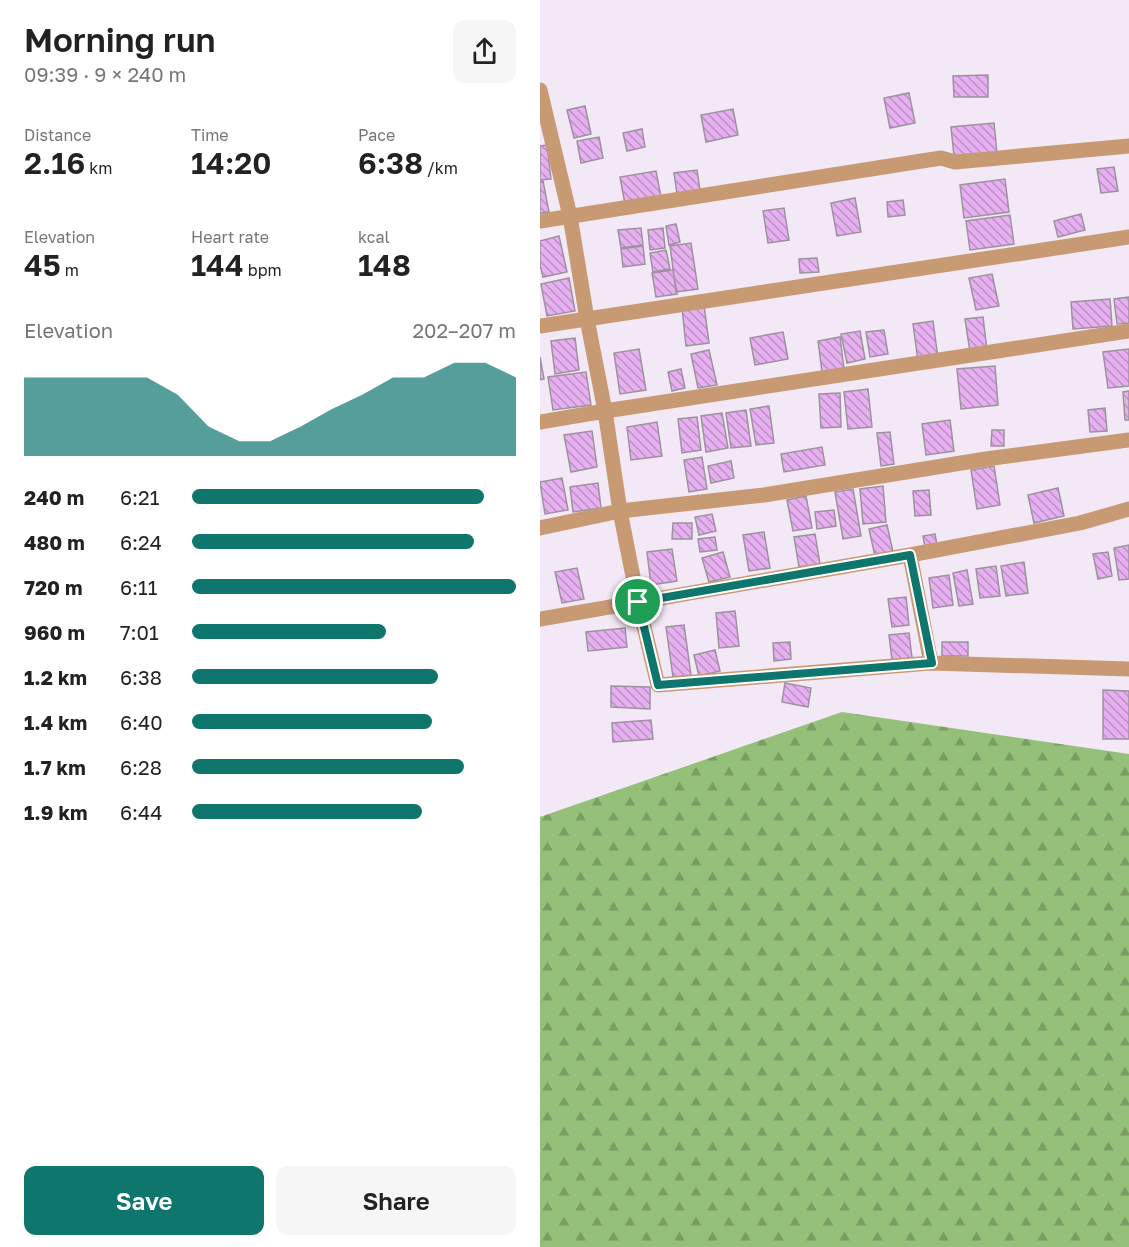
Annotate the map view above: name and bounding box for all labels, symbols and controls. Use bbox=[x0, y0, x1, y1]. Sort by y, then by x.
text: Morning run bbox=[24, 20, 216, 59]
button: share bbox=[453, 20, 516, 83]
text: 09:39 · 9 × 240 m bbox=[24, 62, 186, 86]
text: Distance bbox=[24, 125, 91, 145]
text: Time bbox=[191, 125, 229, 145]
text: Pace bbox=[358, 125, 395, 145]
text: 2.16 bbox=[24, 145, 85, 181]
text: 14:20 bbox=[191, 145, 271, 181]
text: 6:38 bbox=[358, 145, 423, 181]
text: km bbox=[85, 158, 112, 178]
text: /km bbox=[423, 158, 458, 178]
text: Elevation bbox=[24, 227, 95, 247]
text: Heart rate bbox=[191, 227, 269, 247]
text: kcal bbox=[358, 227, 390, 247]
text: 45 bbox=[24, 247, 61, 283]
text: 144 bbox=[191, 247, 244, 283]
text: 148 bbox=[358, 247, 411, 283]
text: m bbox=[61, 260, 79, 280]
text: bpm bbox=[244, 260, 282, 280]
text: Elevation bbox=[24, 318, 113, 342]
text: 202–207 m bbox=[413, 318, 516, 342]
text: 240 m bbox=[24, 485, 84, 509]
text: 6:21 bbox=[120, 485, 159, 509]
text: 480 m bbox=[24, 530, 85, 554]
text: 6:24 bbox=[120, 530, 162, 554]
text: 720 m bbox=[24, 575, 83, 599]
text: 6:11 bbox=[120, 575, 158, 599]
pin bbox=[612, 576, 663, 627]
icon: arrive bbox=[621, 585, 654, 618]
text: 960 m bbox=[24, 620, 85, 644]
text: 7:01 bbox=[120, 620, 159, 644]
text: 1.2 km bbox=[24, 665, 87, 689]
text: 6:38 bbox=[120, 665, 162, 689]
text: 1.4 km bbox=[24, 710, 87, 734]
text: 6:40 bbox=[120, 710, 163, 734]
text: 1.7 km bbox=[24, 755, 86, 779]
text: 6:28 bbox=[120, 755, 162, 779]
text: 1.9 km bbox=[24, 800, 88, 824]
text: 6:44 bbox=[120, 800, 163, 824]
button: Save bbox=[24, 1166, 264, 1235]
button: Share bbox=[276, 1166, 516, 1235]

